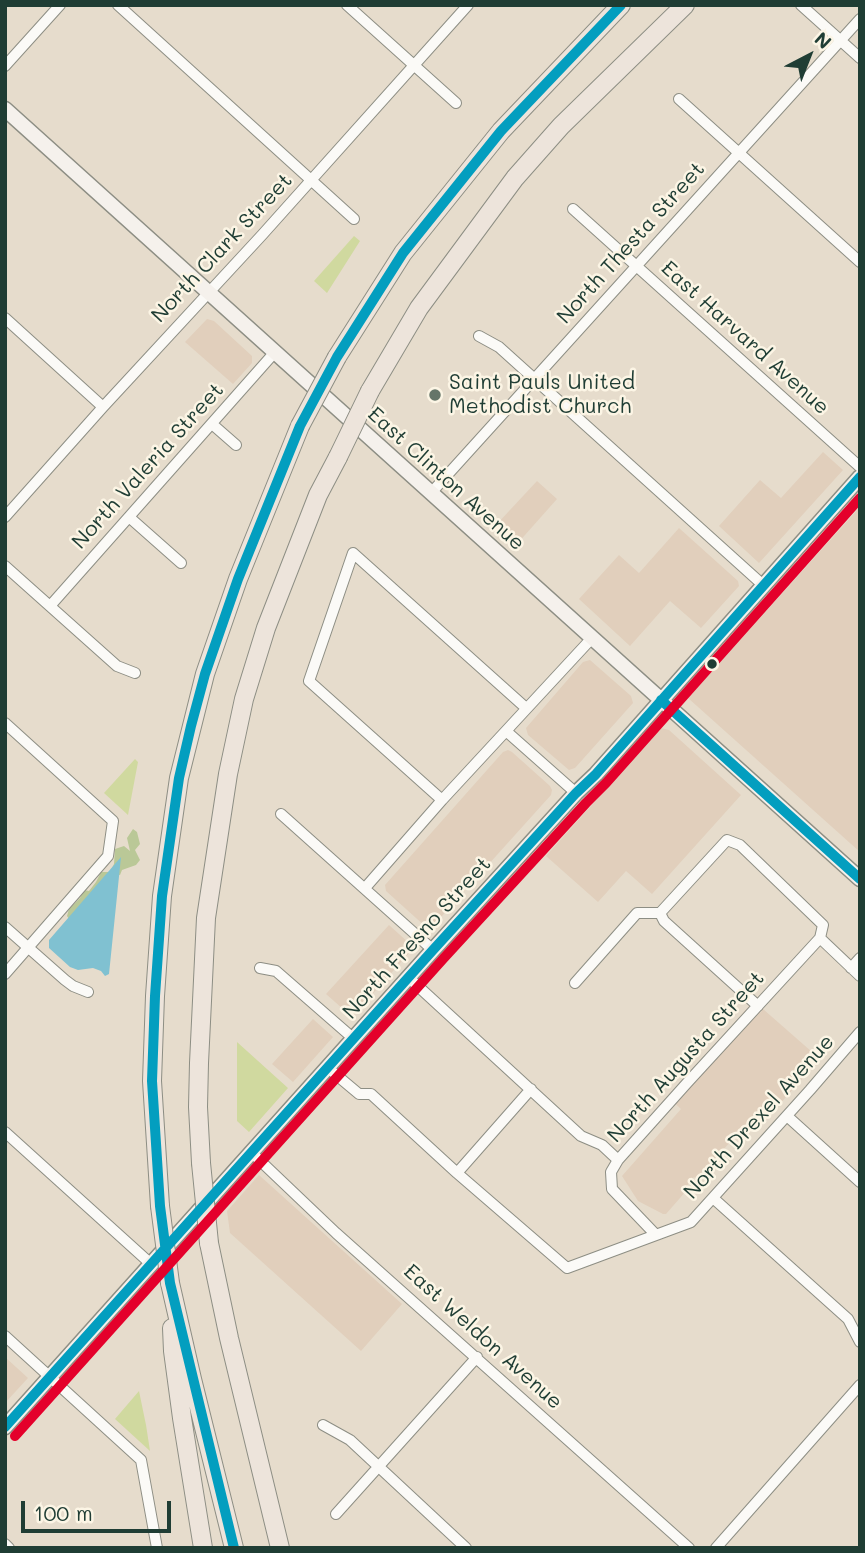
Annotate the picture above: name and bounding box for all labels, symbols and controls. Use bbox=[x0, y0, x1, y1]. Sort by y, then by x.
north arrow bbox=[774, 21, 844, 91]
text: N bbox=[810, 26, 837, 54]
street label: North Thesta Street bbox=[552, 157, 710, 329]
street label: North Clark Street bbox=[146, 168, 298, 328]
street label: East Harvard Avenue bbox=[656, 256, 834, 420]
place label: Saint Pauls United Methodist Church bbox=[449, 370, 635, 420]
street label: North Valeria Street bbox=[67, 378, 229, 554]
marker: Saint Pauls United Methodist Church bbox=[427, 387, 443, 403]
street label: East Clinton Avenue bbox=[362, 402, 530, 556]
unlabelled marker bbox=[705, 657, 719, 671]
street label: North Fresno Street bbox=[338, 852, 496, 1024]
street label: North Augusta Street bbox=[602, 966, 770, 1148]
street label: North Drexel Avenue bbox=[679, 1030, 839, 1204]
street label: East Weldon Avenue bbox=[398, 1259, 568, 1415]
scale bar bbox=[24, 1486, 175, 1530]
text: 100 m bbox=[34, 1499, 93, 1526]

